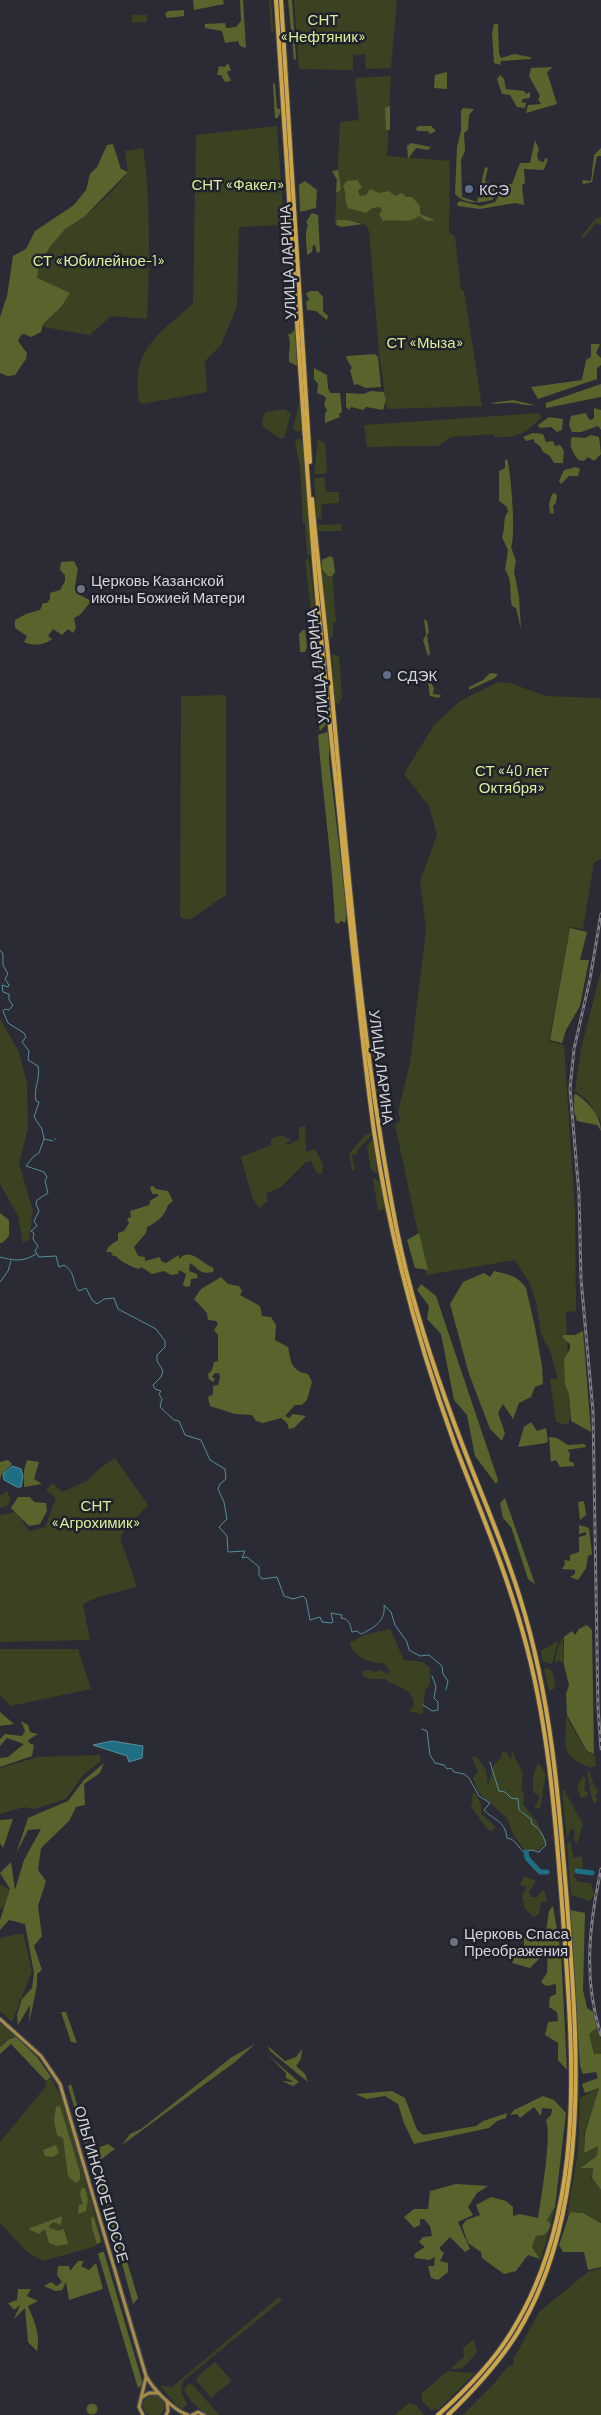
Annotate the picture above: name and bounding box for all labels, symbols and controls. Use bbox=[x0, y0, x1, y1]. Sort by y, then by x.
park label: СНТ «Нефтяник» bbox=[280, 10, 366, 45]
park label: СНТ «Факел» bbox=[191, 175, 285, 193]
place label: КСЭ bbox=[479, 180, 509, 198]
marker: КСЭ bbox=[463, 183, 475, 195]
street label: УЛИЦА ЛАРИНА bbox=[275, 204, 299, 320]
park label: СТ «Юбилейное-1» bbox=[33, 251, 165, 269]
park label: СТ «Мыза» bbox=[386, 333, 464, 351]
place label: Церковь Казанской иконы Божией Матери bbox=[91, 571, 245, 606]
marker: Церковь Казанской иконы Божией Матери bbox=[75, 583, 87, 595]
street label: УЛИЦА ЛАРИНА bbox=[302, 608, 332, 724]
place label: СДЭК bbox=[397, 666, 437, 684]
marker: СДЭК bbox=[381, 669, 393, 681]
park label: СТ «40 лет Октября» bbox=[475, 761, 549, 796]
street label: УЛИЦА ЛАРИНА bbox=[366, 1009, 398, 1125]
park label: СНТ «Агрохимик» bbox=[51, 1496, 141, 1531]
place label: Церковь Спаса Преображения bbox=[464, 1924, 569, 1959]
marker: Церковь Спаса Преображения bbox=[448, 1936, 460, 1948]
street label: ОЛЬГИНСКОЕ ШОССЕ bbox=[71, 2104, 133, 2264]

